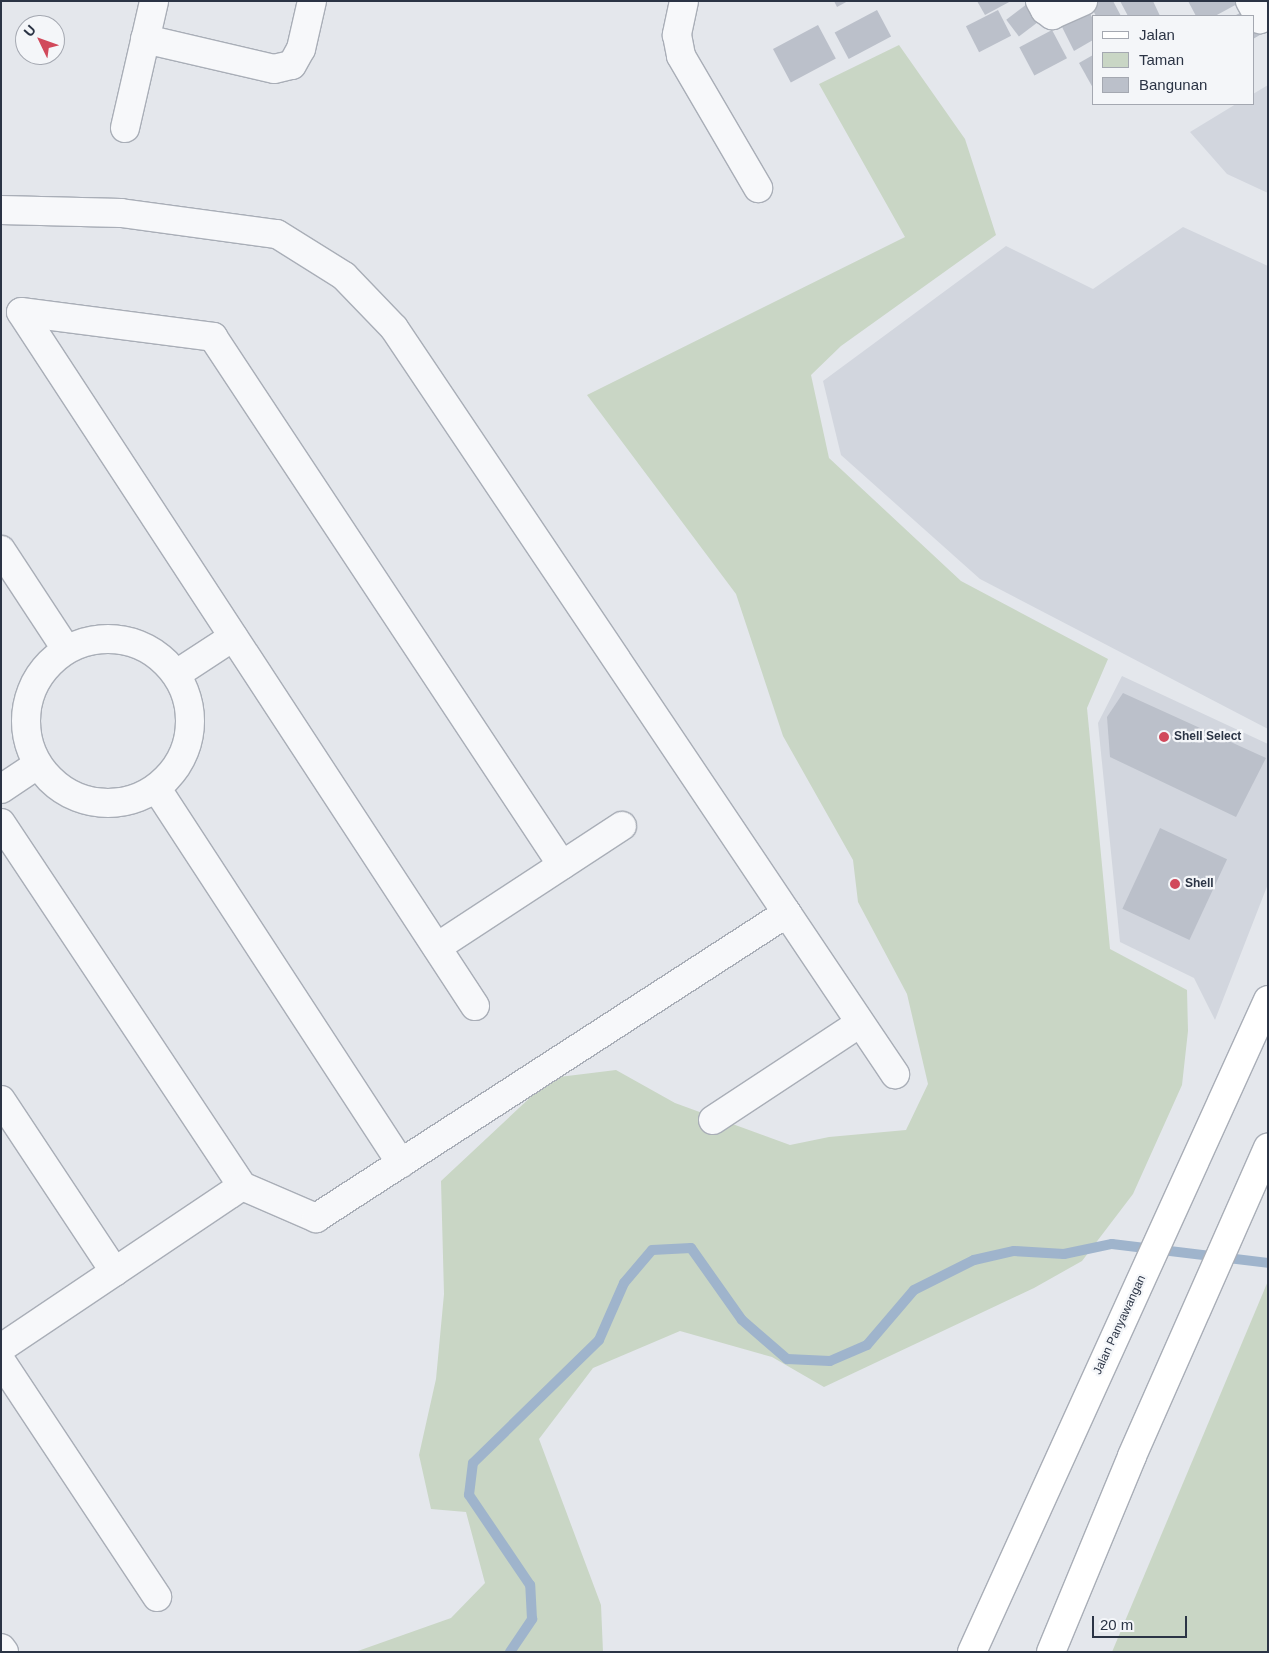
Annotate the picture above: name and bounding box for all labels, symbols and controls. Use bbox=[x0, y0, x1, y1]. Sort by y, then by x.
north arrow bbox=[15, 15, 65, 65]
legend bbox=[1092, 15, 1254, 105]
text: U bbox=[20, 22, 39, 40]
text: Jalan bbox=[1139, 26, 1175, 43]
text: Taman bbox=[1139, 51, 1184, 68]
text: Bangunan bbox=[1139, 76, 1207, 93]
place label: Shell Select bbox=[1174, 730, 1241, 744]
marker: Shell Select bbox=[1158, 731, 1170, 743]
place label: Shell bbox=[1185, 877, 1214, 891]
marker: Shell bbox=[1169, 878, 1181, 890]
street label: Jalan Panyawangan bbox=[1091, 1273, 1149, 1377]
scale bar bbox=[1094, 1606, 1189, 1638]
text: 20 m bbox=[1100, 1616, 1133, 1633]

